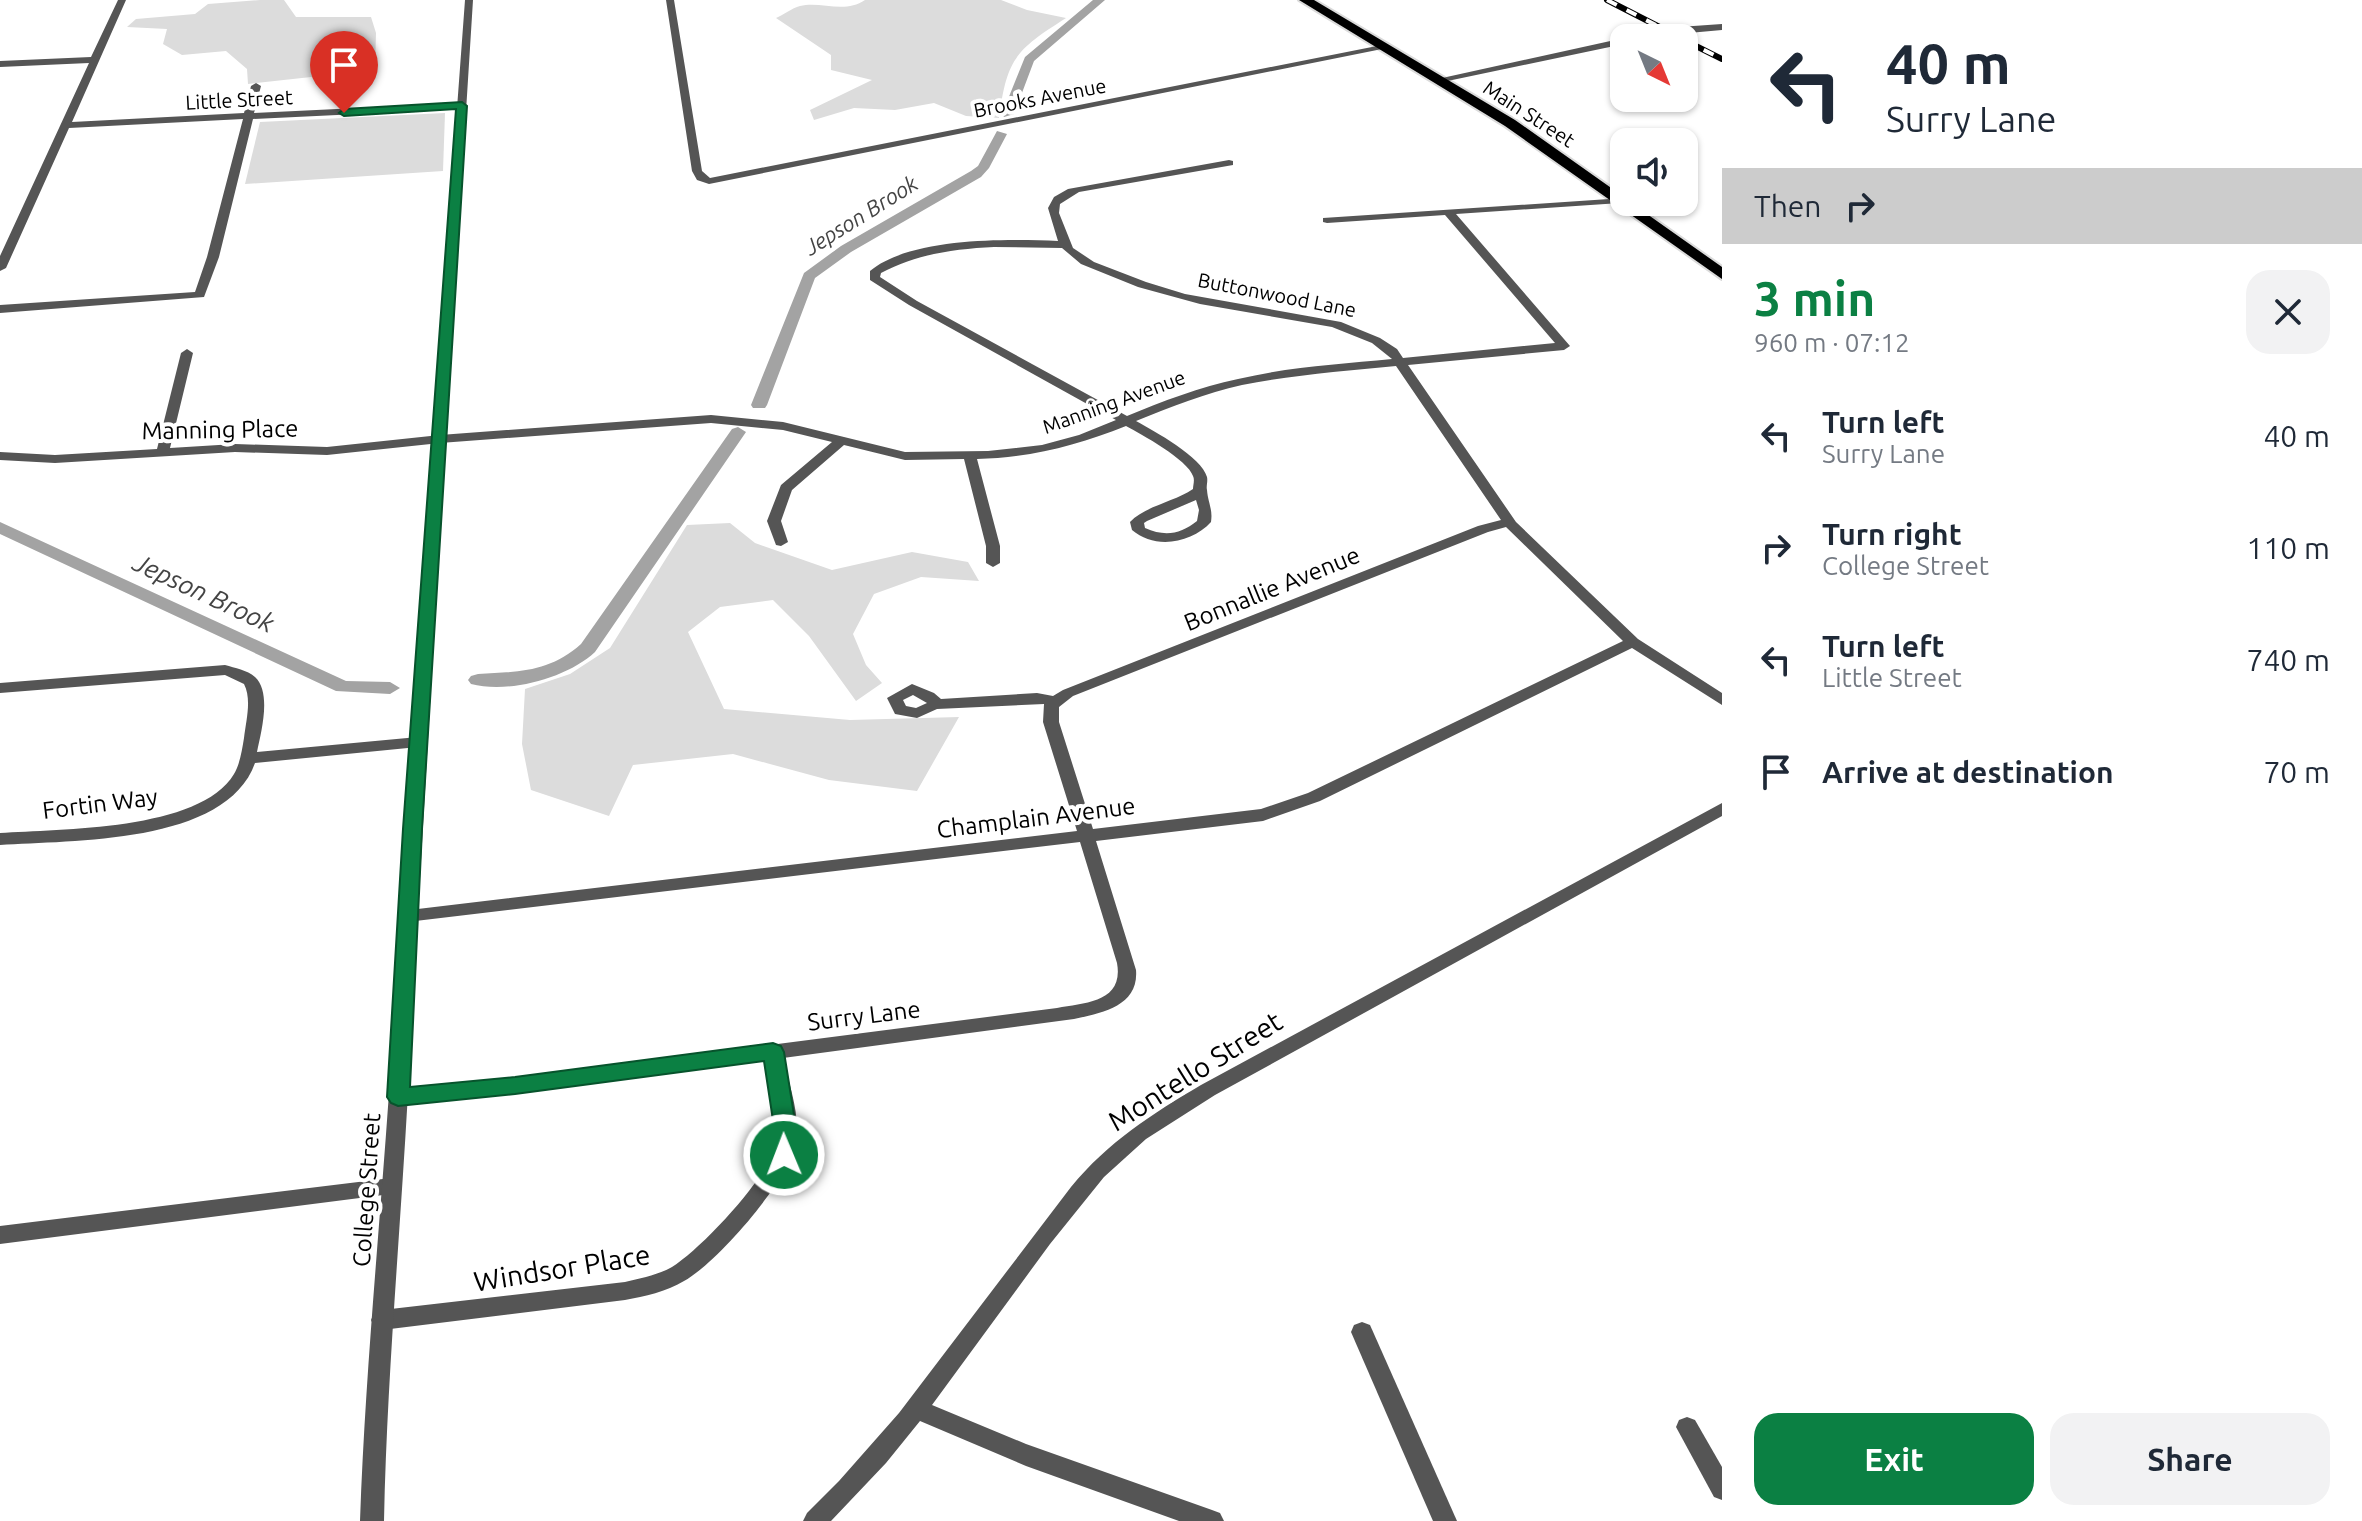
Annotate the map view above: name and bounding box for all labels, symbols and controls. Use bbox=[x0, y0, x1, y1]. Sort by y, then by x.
north arrow bbox=[1610, 24, 1698, 112]
map controls bbox=[1610, 24, 1698, 216]
pin bbox=[310, 31, 378, 113]
icon: left bbox=[1754, 32, 1858, 136]
text: 40 m bbox=[1886, 32, 2011, 95]
icon: arrive bbox=[322, 43, 366, 87]
street label: Brooks Avenue bbox=[972, 73, 1108, 122]
street label: Main Street bbox=[1479, 76, 1579, 152]
street label: Little Street bbox=[185, 85, 293, 114]
text: Surry Lane bbox=[1886, 98, 2056, 139]
button: sound bbox=[1610, 128, 1698, 216]
water label: Jepson Brook bbox=[799, 169, 923, 260]
icon: right bbox=[1838, 184, 1882, 228]
text: Then bbox=[1754, 189, 1822, 223]
street label: Buttonwood Lane bbox=[1196, 268, 1358, 321]
button: close bbox=[2246, 270, 2330, 354]
text: 3 min bbox=[1754, 271, 1875, 325]
text: 960 m · 07:12 bbox=[1754, 328, 1910, 357]
street label: Manning Avenue bbox=[1039, 365, 1188, 438]
text: Turn left bbox=[1822, 405, 1944, 439]
icon: left bbox=[1754, 414, 1798, 458]
street label: Manning Place bbox=[141, 415, 299, 444]
text: 40 m bbox=[2263, 419, 2330, 453]
text: Surry Lane bbox=[1822, 439, 1945, 468]
text: Turn right bbox=[1822, 517, 1962, 551]
icon: right bbox=[1754, 526, 1798, 570]
text: 110 m bbox=[2246, 531, 2330, 565]
street label: Bonnallie Avenue bbox=[1180, 541, 1364, 636]
water label: Jepson Brook bbox=[127, 546, 280, 638]
text: College Street bbox=[1822, 551, 1989, 580]
text: Turn left bbox=[1822, 629, 1944, 663]
icon: left bbox=[1754, 638, 1798, 682]
text: 740 m bbox=[2246, 643, 2330, 677]
text: Little Street bbox=[1822, 663, 1962, 692]
icon: arrive bbox=[1754, 750, 1798, 794]
text: Arrive at destination bbox=[1822, 755, 2114, 789]
text: 70 m bbox=[2263, 755, 2330, 789]
street label: Fortin Way bbox=[41, 783, 159, 824]
street label: Champlain Avenue bbox=[935, 792, 1137, 843]
street label: Surry Lane bbox=[806, 995, 922, 1036]
street label: Montello Street bbox=[1102, 1005, 1287, 1136]
street label: College Street bbox=[348, 1112, 385, 1268]
position arrow bbox=[742, 1113, 826, 1197]
street label: Windsor Place bbox=[472, 1238, 652, 1297]
button: Exit bbox=[1754, 1413, 2034, 1505]
button: Share bbox=[2050, 1413, 2330, 1505]

